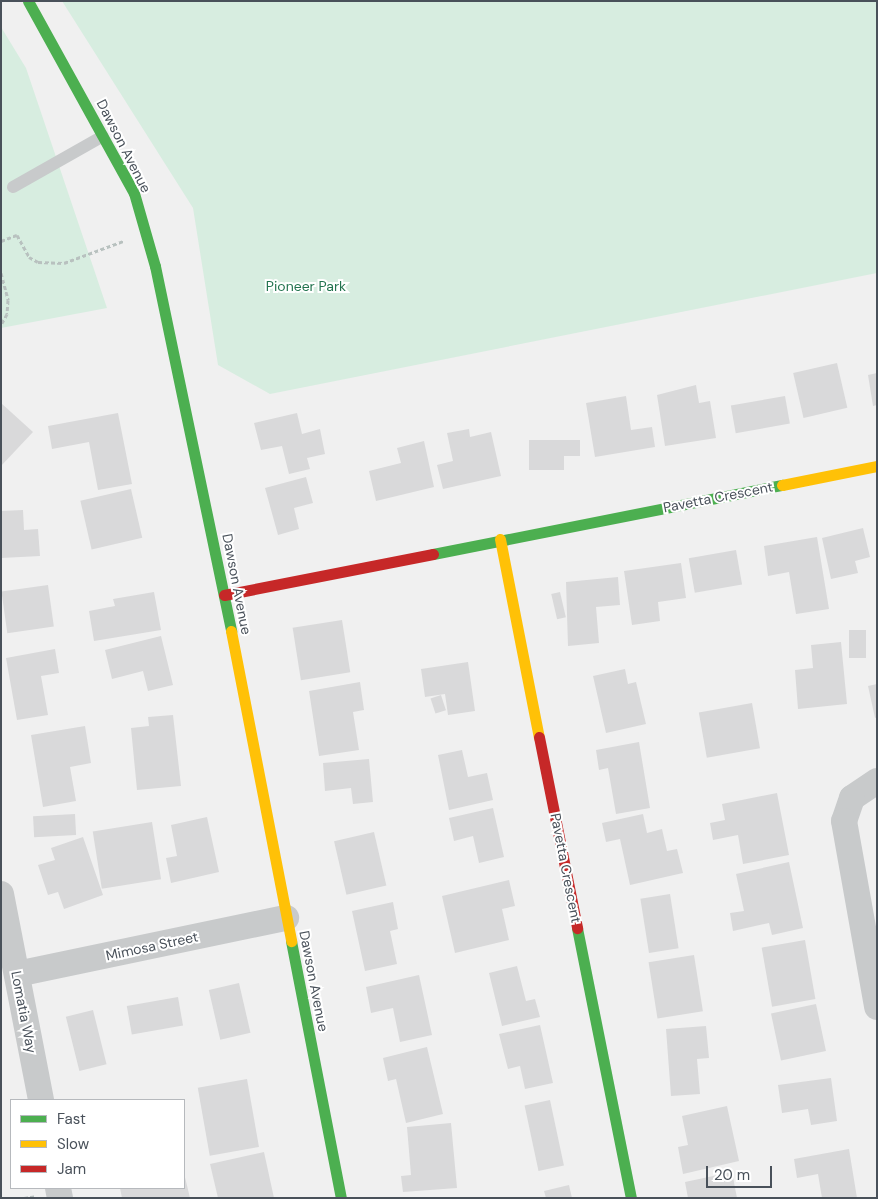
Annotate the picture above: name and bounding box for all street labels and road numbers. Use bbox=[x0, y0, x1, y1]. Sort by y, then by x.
street label: Dawson Avenue bbox=[93, 97, 155, 195]
street label: Pavetta Crescent bbox=[662, 478, 774, 516]
street label: Dawson Avenue bbox=[219, 532, 255, 636]
street label: Pavetta Crescent bbox=[547, 812, 585, 924]
street label: Mimosa Street bbox=[104, 928, 200, 964]
street label: Dawson Avenue bbox=[296, 929, 332, 1033]
street label: Lomatia Way bbox=[8, 969, 40, 1055]

